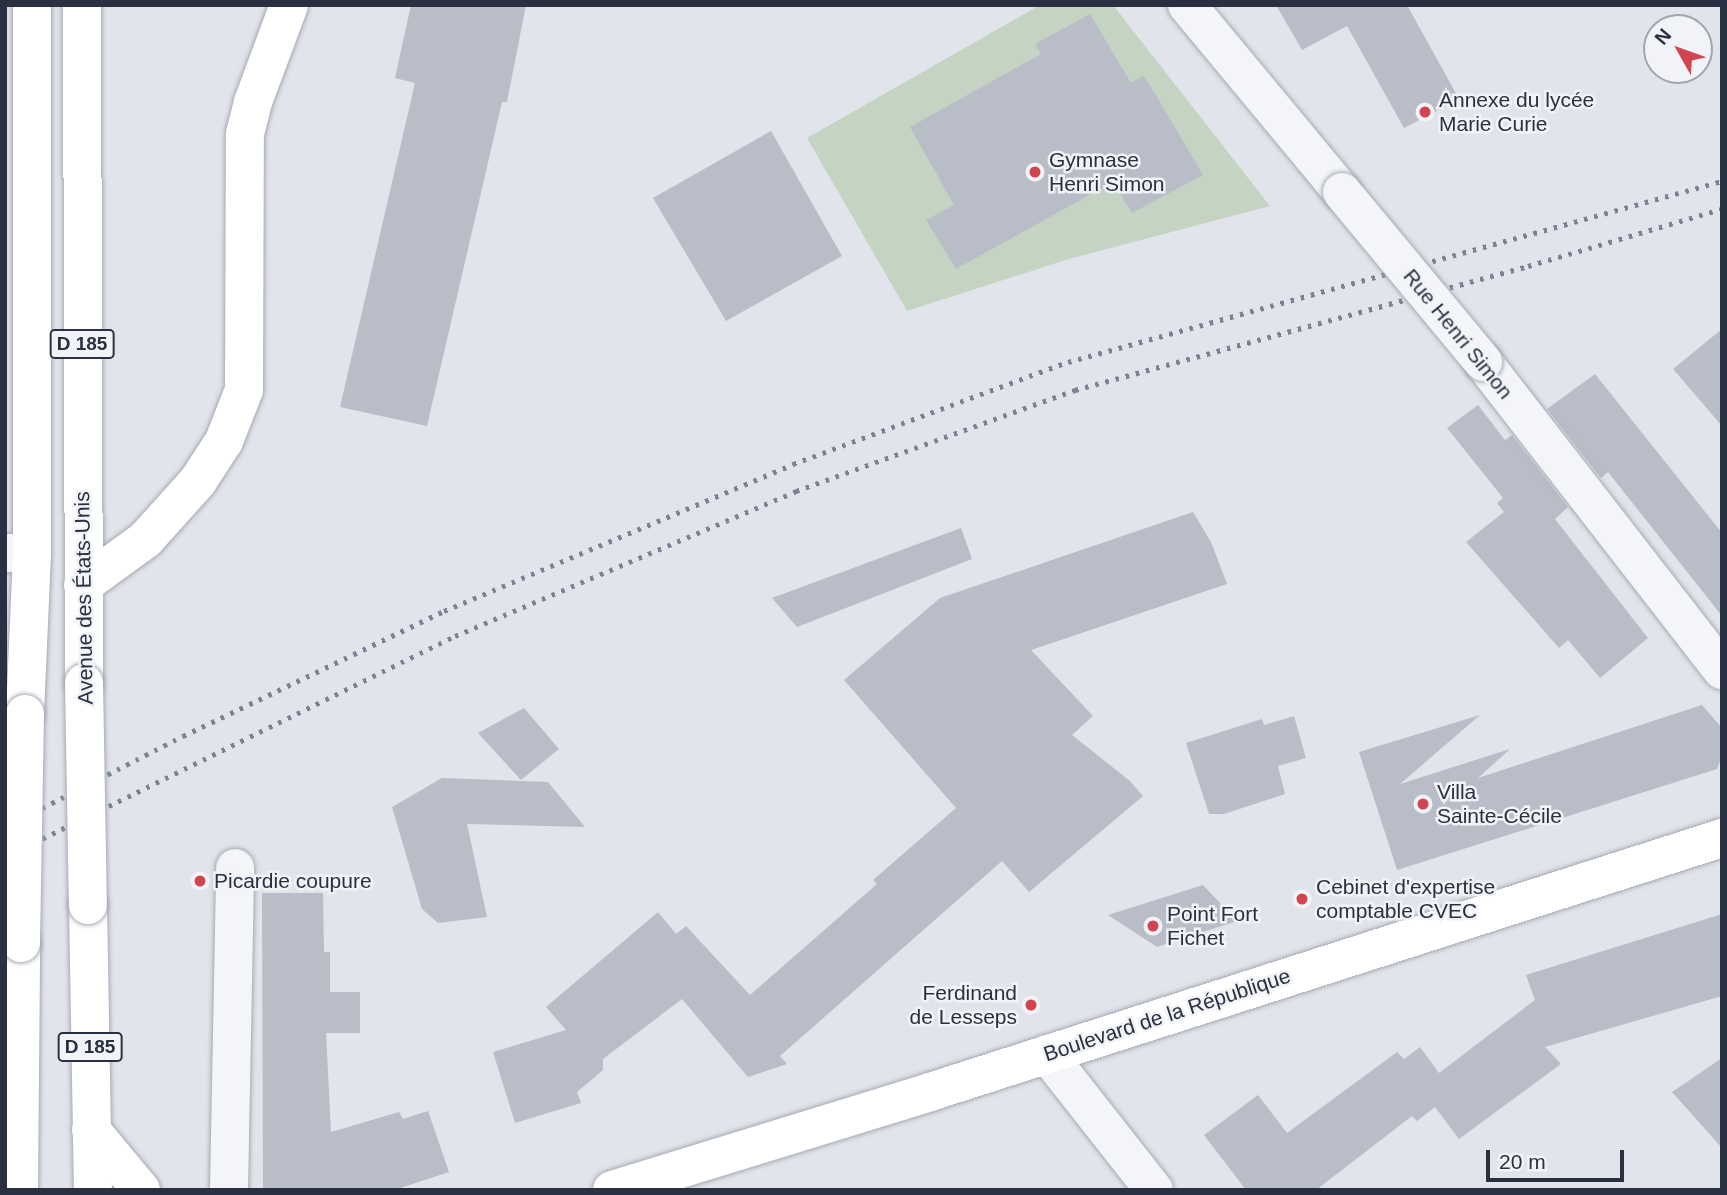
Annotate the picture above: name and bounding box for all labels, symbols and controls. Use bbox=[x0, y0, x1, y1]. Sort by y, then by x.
north arrow bbox=[1643, 14, 1713, 84]
text: N bbox=[1651, 24, 1676, 48]
place label: Annexe du lycée Marie Curie bbox=[1439, 87, 1594, 137]
marker: Annexe du lycée Marie Curie bbox=[1417, 104, 1433, 120]
place label: Gymnase Henri Simon bbox=[1049, 147, 1165, 197]
marker: Gymnase Henri Simon bbox=[1027, 164, 1043, 180]
street label: Rue Henri Simon bbox=[1398, 264, 1518, 404]
road number: D 185 bbox=[49, 328, 115, 360]
street label: Avenue des États-Unis bbox=[70, 491, 98, 705]
place label: Villa Sainte-Cécile bbox=[1437, 779, 1562, 829]
marker: Villa Sainte-Cécile bbox=[1415, 796, 1431, 812]
place label: Picardie coupure bbox=[214, 868, 372, 894]
marker: Picardie coupure bbox=[192, 873, 208, 889]
place label: Cebinet d'expertise comptable CVEC bbox=[1316, 874, 1495, 924]
marker: Cebinet d'expertise comptable CVEC bbox=[1294, 891, 1310, 907]
place label: Point Fort Fichet bbox=[1167, 901, 1258, 951]
marker: Point Fort Fichet bbox=[1145, 918, 1161, 934]
street label: Boulevard de la République bbox=[1040, 963, 1294, 1067]
place label: Ferdinand de Lesseps bbox=[910, 980, 1017, 1030]
marker: Ferdinand de Lesseps bbox=[1023, 997, 1039, 1013]
road number: D 185 bbox=[57, 1032, 123, 1063]
scale bar bbox=[1489, 1136, 1627, 1180]
text: 20 m bbox=[1499, 1150, 1546, 1173]

